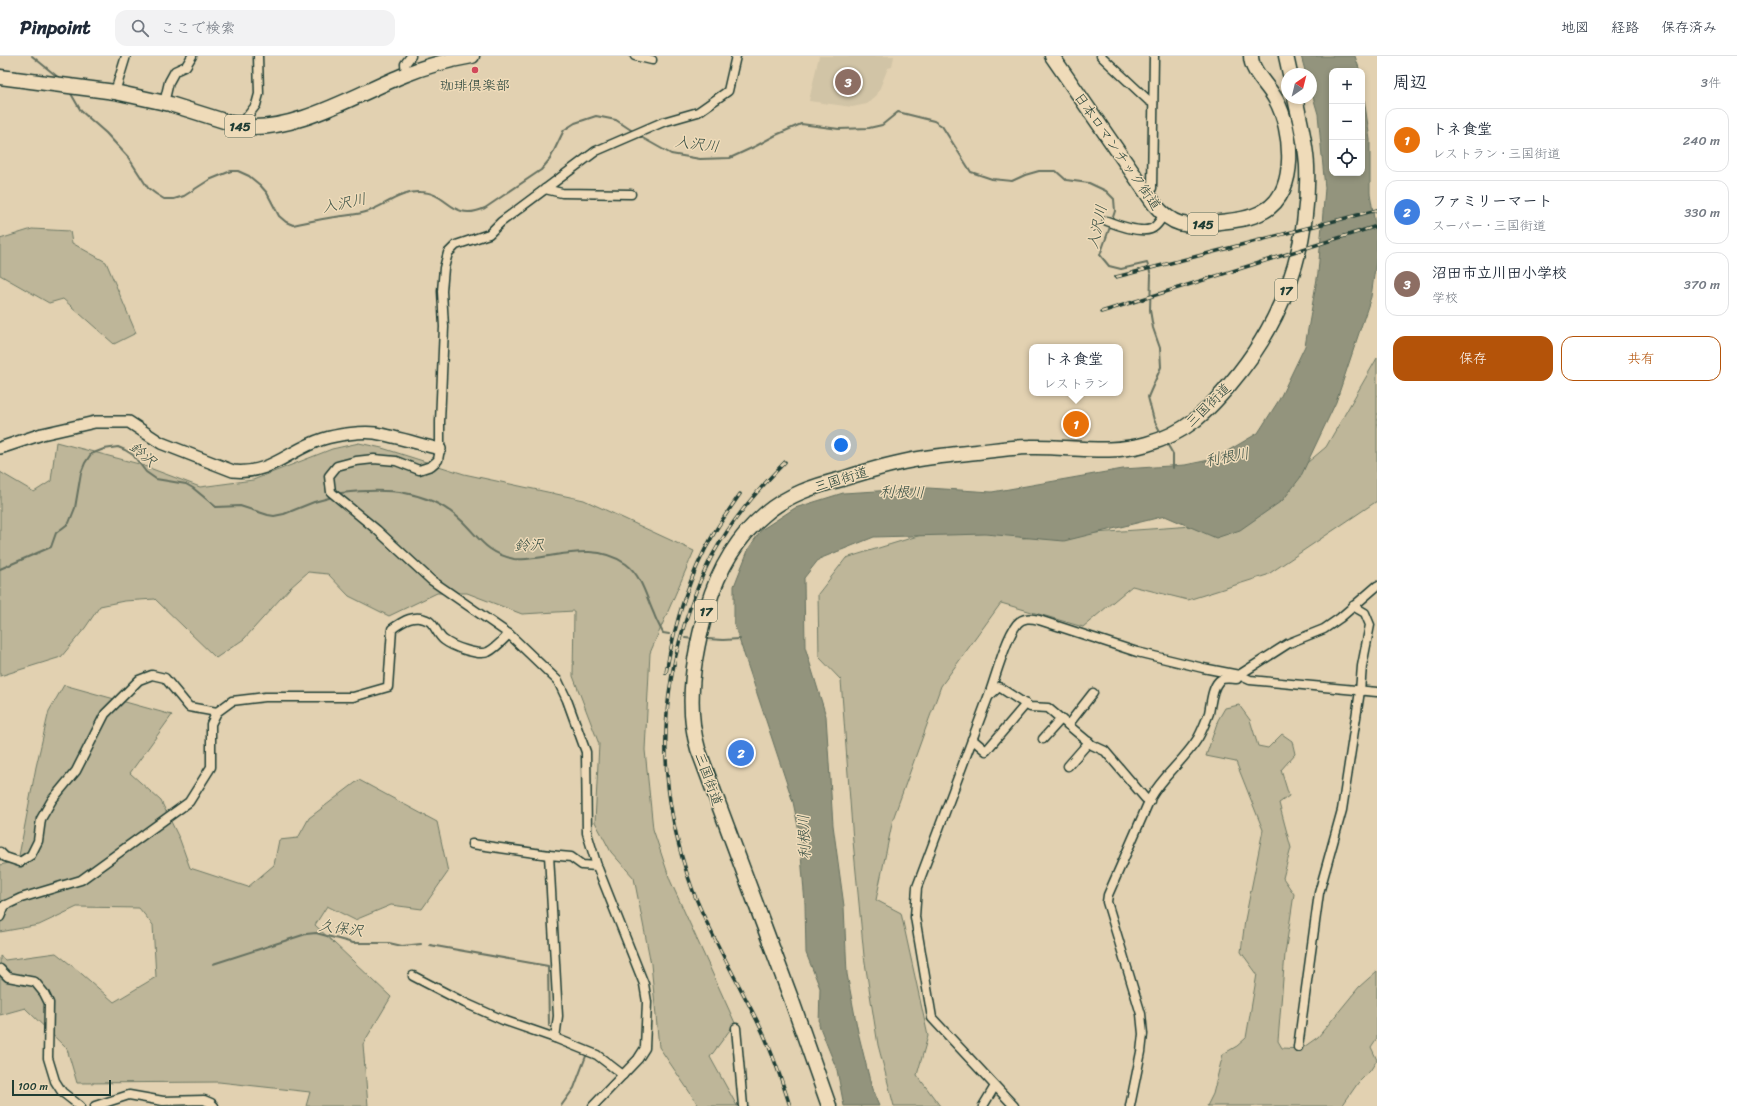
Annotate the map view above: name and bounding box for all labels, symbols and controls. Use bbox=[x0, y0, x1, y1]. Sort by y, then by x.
search box bbox=[115, 10, 395, 46]
text: Pinpoint bbox=[20, 11, 91, 44]
text: ここで検索 bbox=[161, 15, 236, 41]
text: 地図 bbox=[1561, 15, 1589, 40]
text: 経路 bbox=[1611, 15, 1639, 40]
text: 保存済み bbox=[1661, 15, 1717, 40]
icon: search bbox=[129, 17, 151, 39]
marker: 珈琲倶楽部 bbox=[470, 65, 480, 75]
pin: 3 bbox=[835, 67, 861, 97]
text: 周辺 bbox=[1393, 67, 1427, 97]
north arrow bbox=[1281, 68, 1317, 104]
map controls bbox=[1329, 68, 1365, 176]
button: + bbox=[1329, 68, 1365, 104]
text: 3件 bbox=[1701, 71, 1721, 94]
place label: 珈琲倶楽部 bbox=[440, 73, 510, 98]
street label: 日本ロマンチック街道 bbox=[1067, 87, 1168, 216]
button: − bbox=[1329, 104, 1365, 140]
road number: 145 bbox=[225, 115, 255, 137]
text: トネ食堂 bbox=[1432, 116, 1492, 142]
water label: 入沢川 bbox=[673, 128, 721, 160]
text: 1 bbox=[1404, 129, 1410, 152]
text: 240 m bbox=[1683, 129, 1720, 152]
button: locate bbox=[1329, 140, 1365, 176]
text: レストラン · 三国街道 bbox=[1432, 142, 1560, 165]
water label: 入沢川 bbox=[319, 186, 369, 220]
text: ファミリーマート bbox=[1432, 188, 1553, 214]
text: 2 bbox=[1403, 201, 1411, 224]
text: 330 m bbox=[1684, 201, 1720, 224]
water label: 入沢川 bbox=[1080, 202, 1114, 252]
road number: 145 bbox=[1188, 213, 1218, 235]
text: スーパー · 三国街道 bbox=[1432, 214, 1546, 237]
text: 沼田市立川田小学校 bbox=[1432, 260, 1567, 286]
text: 3 bbox=[1403, 273, 1411, 296]
text: 370 m bbox=[1684, 273, 1720, 296]
road number: 17 bbox=[1275, 279, 1297, 301]
text: 学校 bbox=[1432, 286, 1458, 309]
button: 保存 bbox=[1393, 336, 1553, 381]
button: 共有 bbox=[1561, 336, 1721, 381]
popup bbox=[1029, 344, 1123, 396]
text: トネ食堂 bbox=[1043, 346, 1103, 372]
text: レストラン bbox=[1043, 372, 1109, 395]
street label: 三国街道 bbox=[1180, 377, 1237, 434]
pin: 1 bbox=[1063, 409, 1089, 439]
water label: 鈴沢 bbox=[123, 434, 164, 474]
your location bbox=[831, 435, 851, 455]
water label: 利根川 bbox=[1203, 440, 1251, 474]
street label: 三国街道 bbox=[811, 459, 872, 500]
water label: 利根川 bbox=[879, 479, 925, 505]
water label: 鈴沢 bbox=[514, 531, 545, 559]
road number: 17 bbox=[695, 600, 717, 622]
pin: 2 bbox=[728, 738, 754, 768]
street label: 三国街道 bbox=[687, 749, 730, 810]
water label: 利根川 bbox=[790, 814, 818, 860]
water label: 久保沢 bbox=[317, 912, 366, 944]
text: 100 m bbox=[18, 1077, 48, 1096]
scale bar bbox=[12, 1078, 111, 1097]

